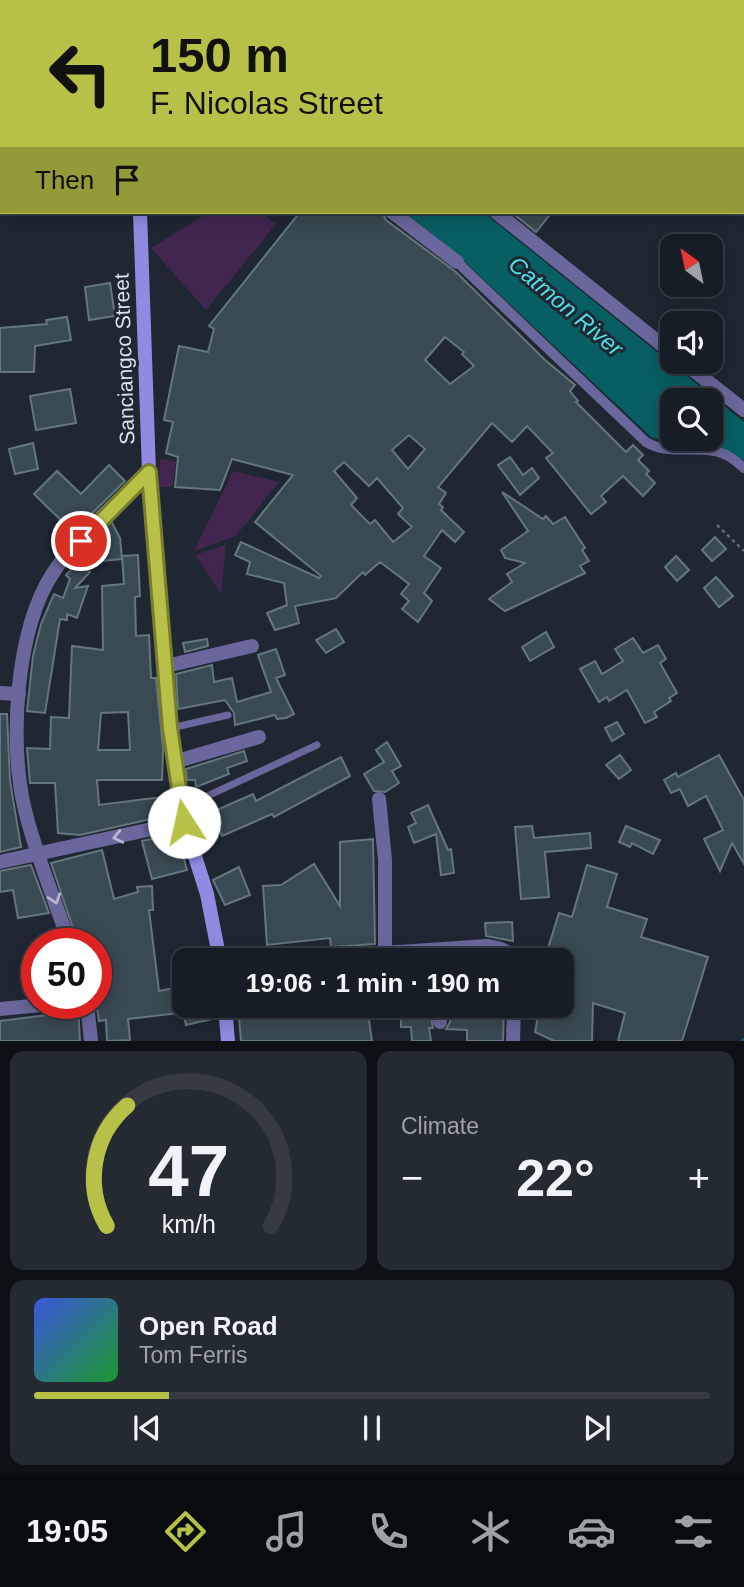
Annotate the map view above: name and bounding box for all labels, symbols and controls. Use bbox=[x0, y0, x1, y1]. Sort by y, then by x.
icon: left bbox=[35, 28, 126, 119]
text: 150 m bbox=[150, 28, 289, 82]
text: F. Nicolas Street bbox=[150, 85, 383, 121]
icon: arrive bbox=[108, 161, 146, 199]
text: Then bbox=[35, 165, 94, 195]
north arrow bbox=[660, 234, 723, 298]
map controls bbox=[660, 234, 723, 451]
water label: Catmon River bbox=[504, 251, 629, 362]
street label: Sanciangco Street bbox=[110, 273, 138, 445]
button: sound bbox=[660, 311, 723, 374]
button: search bbox=[660, 388, 723, 451]
pin bbox=[51, 511, 111, 571]
icon: arrive bbox=[62, 522, 100, 560]
position arrow bbox=[147, 785, 221, 859]
one-way arrow bbox=[112, 829, 124, 843]
one-way arrow bbox=[46, 893, 61, 905]
speed limit sign: 50 bbox=[21, 928, 112, 1019]
text: 19:06 · 1 min · 190 m bbox=[246, 968, 500, 998]
text: Climate bbox=[401, 1113, 479, 1139]
text: 47 bbox=[148, 1131, 229, 1212]
text: 22° bbox=[516, 1149, 595, 1207]
text: − bbox=[401, 1157, 423, 1199]
text: + bbox=[688, 1157, 710, 1199]
text: km/h bbox=[161, 1210, 216, 1238]
text: Open Road bbox=[139, 1311, 278, 1341]
text: Tom Ferris bbox=[139, 1342, 248, 1368]
icon: previous bbox=[128, 1409, 166, 1447]
icon: pause bbox=[353, 1409, 391, 1447]
icon: next bbox=[578, 1409, 616, 1447]
icon: directions bbox=[161, 1507, 210, 1556]
icon: music bbox=[262, 1507, 311, 1556]
icon: phone bbox=[364, 1507, 413, 1556]
icon: climate bbox=[466, 1507, 515, 1556]
icon: car bbox=[567, 1507, 616, 1556]
icon: filters bbox=[669, 1507, 718, 1556]
text: 19:05 bbox=[26, 1513, 108, 1549]

